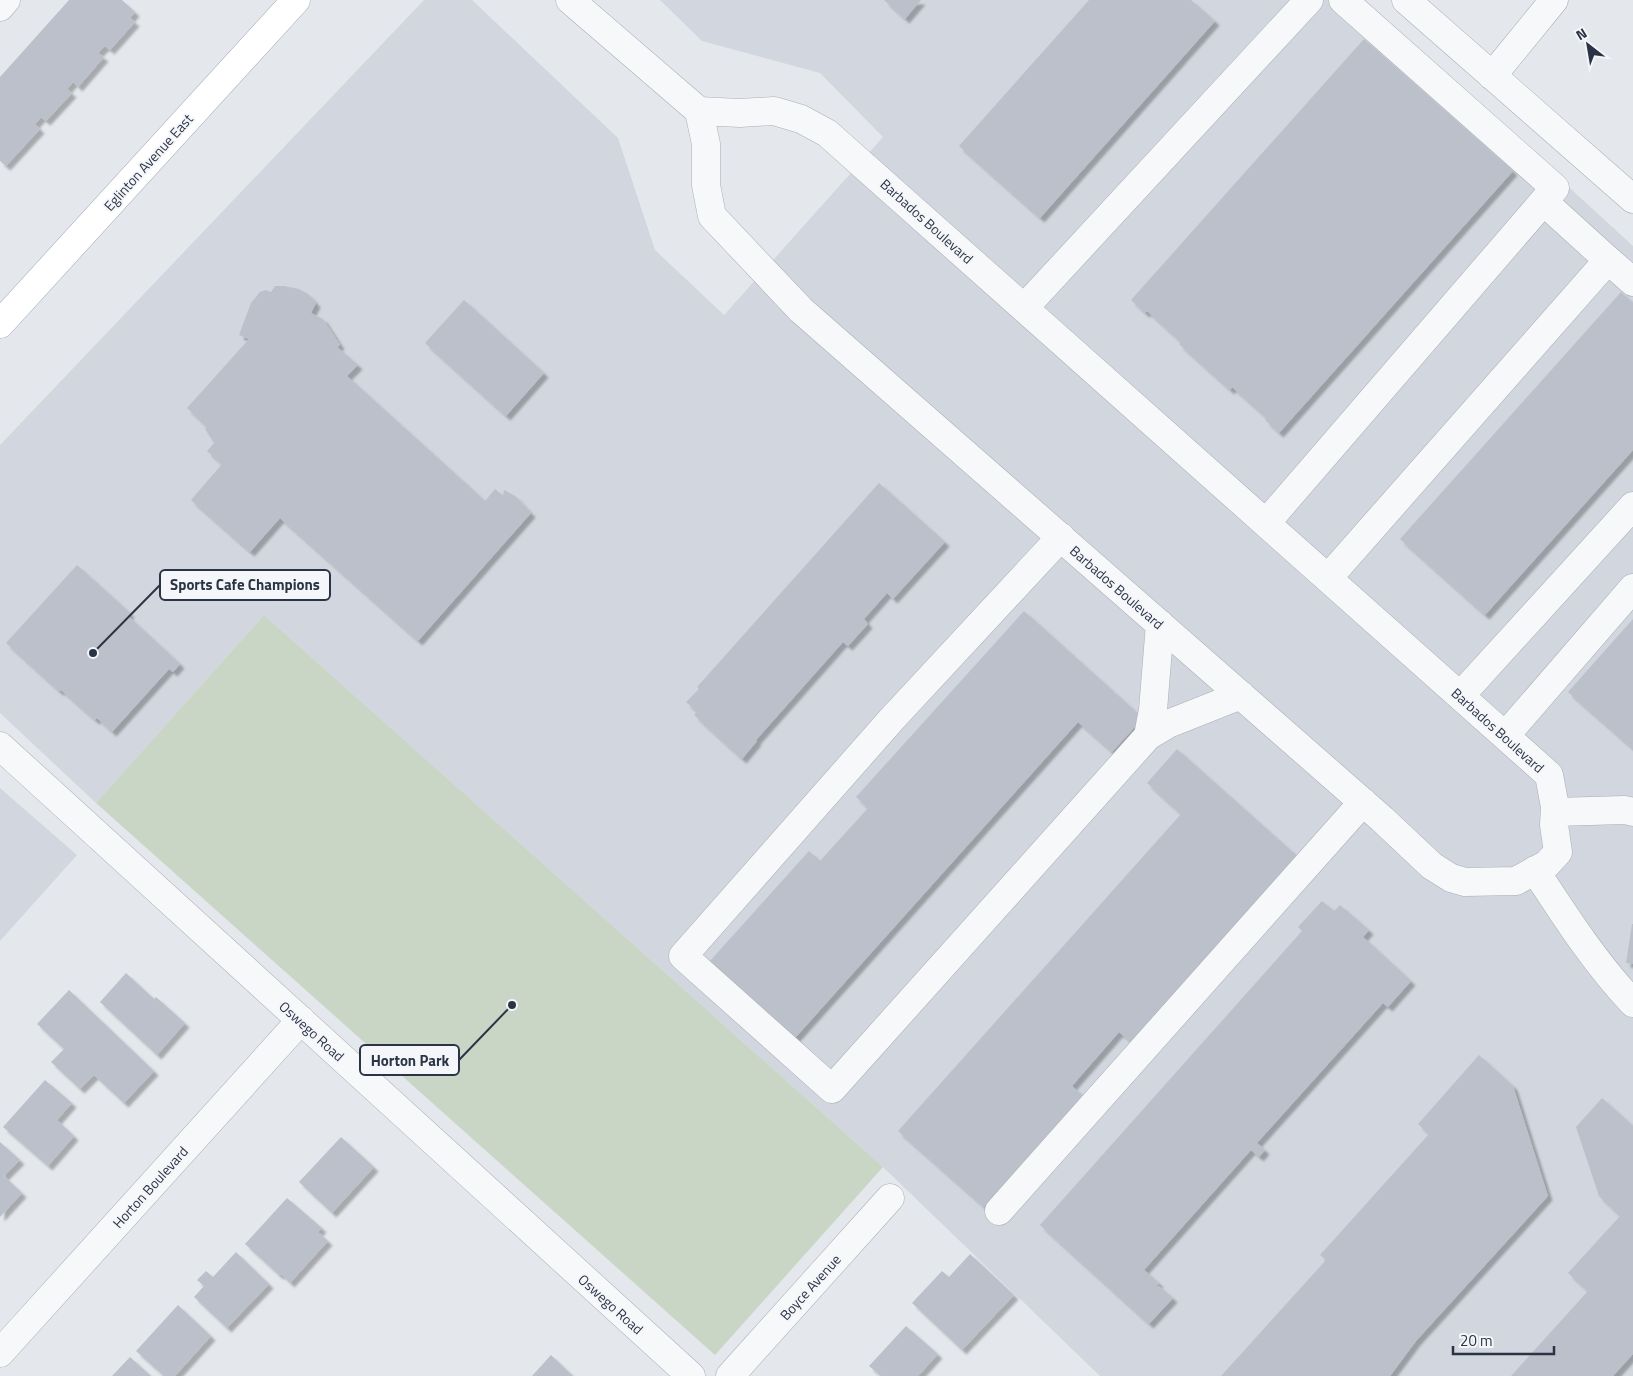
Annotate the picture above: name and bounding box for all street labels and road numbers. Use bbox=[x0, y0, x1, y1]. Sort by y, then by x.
street label: Eglinton Avenue East bbox=[99, 109, 198, 215]
street label: Barbados Boulevard bbox=[876, 174, 978, 268]
street label: Barbados Boulevard bbox=[1065, 540, 1169, 634]
street label: Barbados Boulevard bbox=[1447, 683, 1549, 777]
street label: Oswego Road bbox=[275, 996, 349, 1066]
street label: Horton Boulevard bbox=[107, 1141, 193, 1233]
street label: Boyce Avenue bbox=[775, 1249, 845, 1325]
street label: Oswego Road bbox=[574, 1269, 648, 1339]

